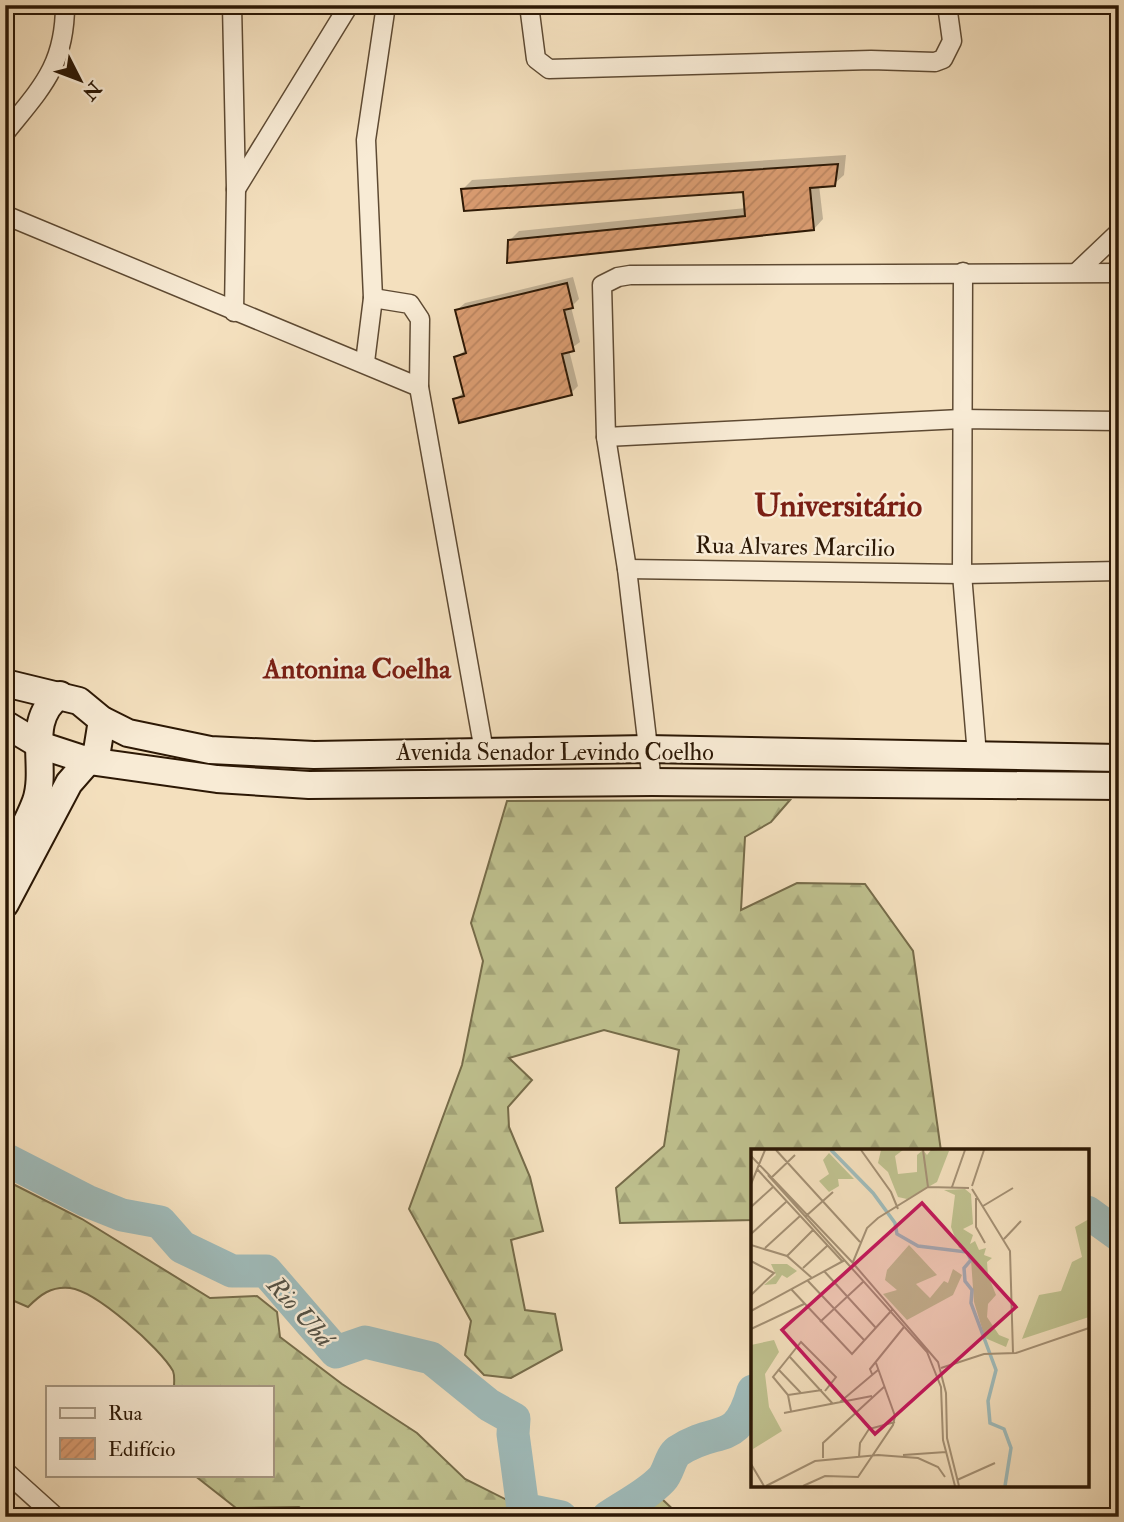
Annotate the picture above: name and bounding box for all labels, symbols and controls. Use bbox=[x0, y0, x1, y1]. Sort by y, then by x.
north arrow bbox=[46, 46, 116, 116]
text: N bbox=[77, 76, 107, 106]
district label: Universitário bbox=[754, 486, 922, 526]
street label: Rua Alvares Marcilio bbox=[695, 530, 895, 564]
district label: Antonina Coelha bbox=[262, 652, 452, 687]
street label: Avenida Senador Levindo Coelho bbox=[395, 737, 714, 768]
inset map bbox=[751, 1149, 1089, 1487]
water label: Rio Ubá bbox=[259, 1269, 342, 1356]
legend bbox=[46, 1386, 273, 1476]
text: Rua bbox=[108, 1400, 143, 1427]
text: Edifício bbox=[108, 1436, 175, 1463]

